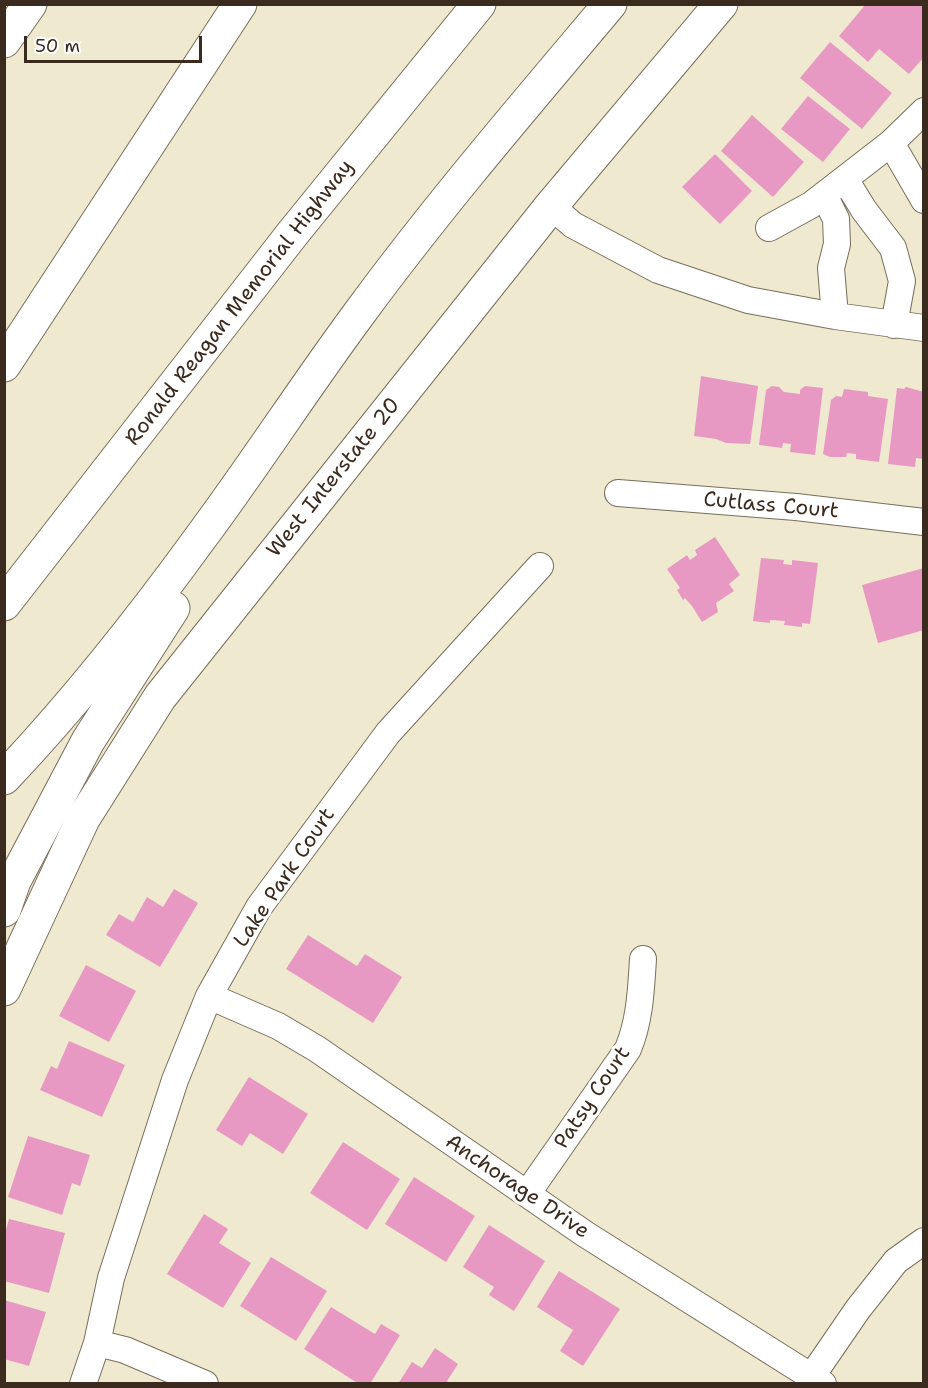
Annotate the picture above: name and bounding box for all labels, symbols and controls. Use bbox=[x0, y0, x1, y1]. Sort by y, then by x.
scale bar bbox=[27, 24, 206, 62]
text: 50 m bbox=[35, 34, 80, 58]
street label: Ronald Reagan Memorial Highway bbox=[121, 155, 359, 451]
street label: West Interstate 20 bbox=[262, 393, 406, 563]
street label: Cutlass Court bbox=[702, 488, 840, 524]
street label: Lake Park Court bbox=[229, 804, 341, 952]
street label: Patsy Court bbox=[550, 1042, 636, 1154]
street label: Anchorage Drive bbox=[440, 1130, 594, 1244]

